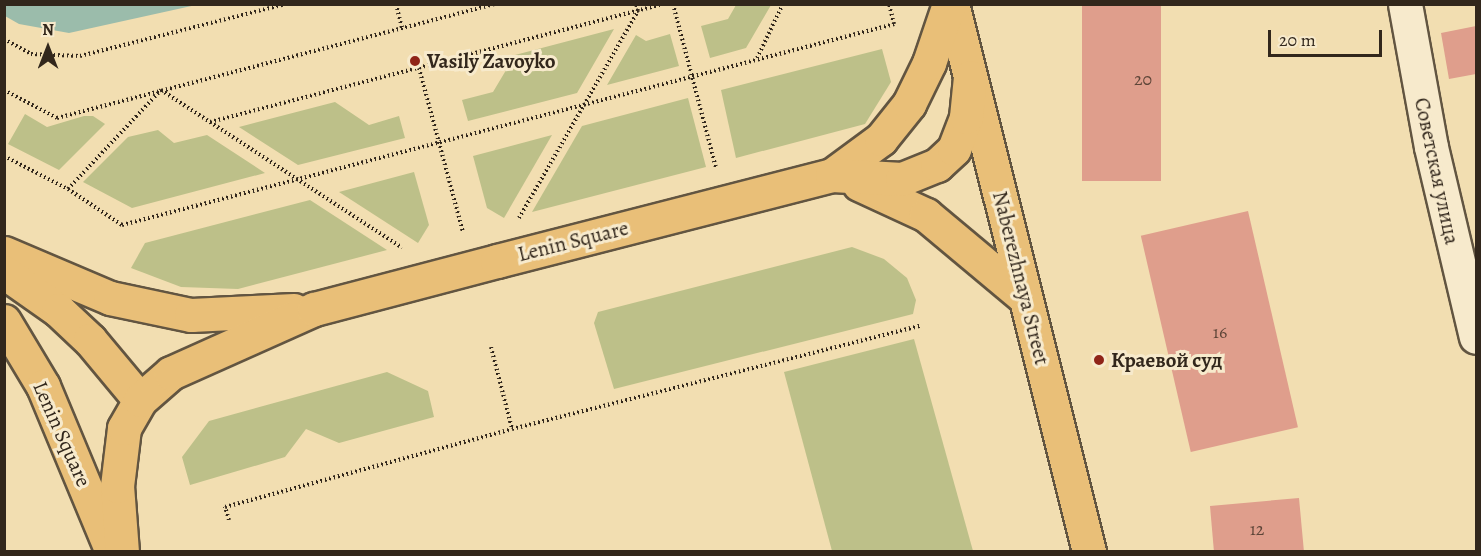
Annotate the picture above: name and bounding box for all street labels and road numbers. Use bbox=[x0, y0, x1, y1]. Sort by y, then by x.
street label: Советская улица bbox=[1409, 95, 1465, 247]
street label: Naberezhnaya Street bbox=[987, 189, 1055, 367]
street label: Lenin Square bbox=[515, 215, 631, 267]
street label: Lenin Square bbox=[27, 377, 97, 491]

